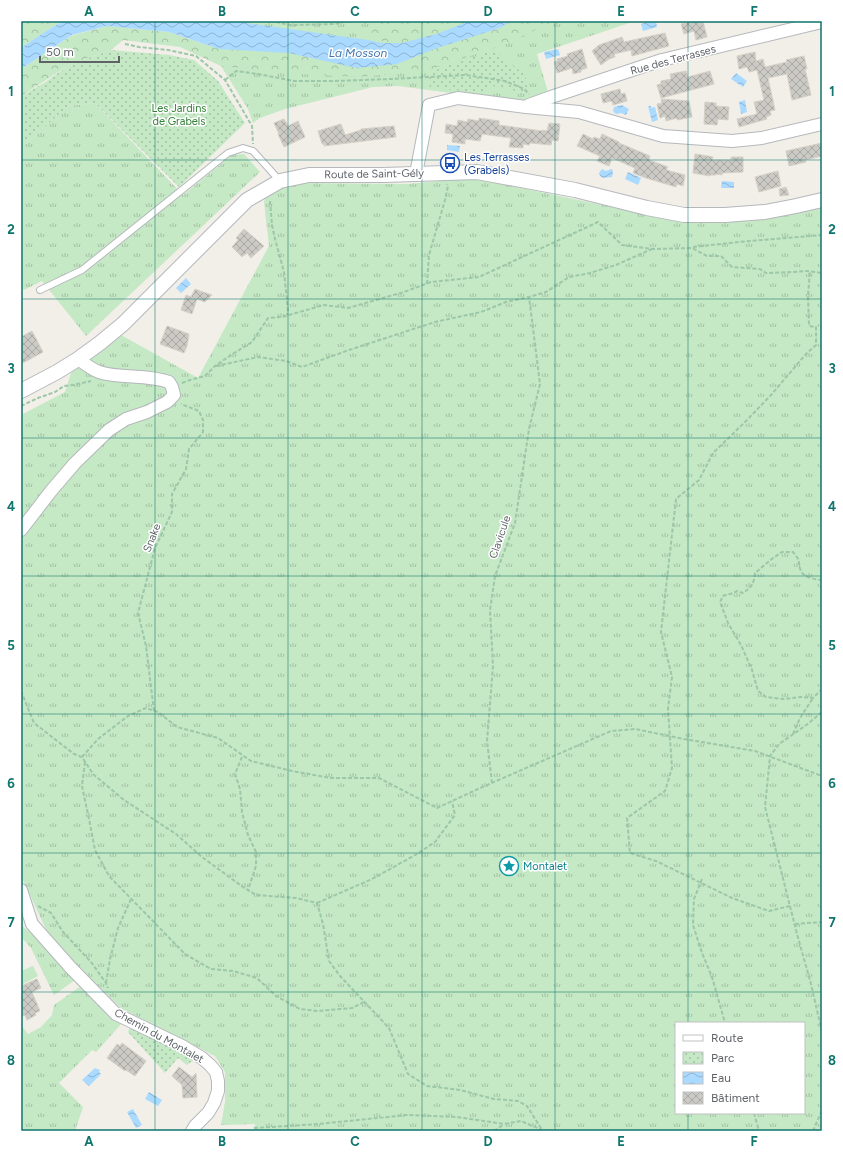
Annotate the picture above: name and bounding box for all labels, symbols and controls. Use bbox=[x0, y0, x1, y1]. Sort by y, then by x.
text: A bbox=[84, 4, 94, 19]
text: B bbox=[218, 4, 226, 19]
text: C bbox=[350, 4, 360, 19]
text: D bbox=[483, 4, 493, 19]
text: E bbox=[617, 4, 625, 19]
text: F bbox=[750, 4, 758, 19]
scale bar bbox=[40, 38, 119, 64]
street label: Rue des Terrasses bbox=[629, 42, 717, 78]
text: 50 m bbox=[46, 45, 74, 59]
water label: La Mosson bbox=[329, 46, 387, 60]
text: 1 bbox=[8, 84, 14, 99]
text: 1 bbox=[829, 84, 835, 99]
park label: Les Jardins de Grabels bbox=[152, 102, 206, 128]
place label: Les Terrasses (Grabels) bbox=[464, 151, 529, 177]
bus stop icon: Les Terrasses (Grabels) bbox=[439, 152, 461, 174]
street label: Route de Saint-Gély bbox=[324, 167, 424, 181]
text: 2 bbox=[7, 222, 15, 237]
text: 2 bbox=[828, 222, 836, 237]
text: 3 bbox=[7, 361, 15, 376]
text: 3 bbox=[828, 361, 836, 376]
text: 4 bbox=[7, 499, 15, 514]
text: 4 bbox=[828, 499, 836, 514]
street label: Clavicule bbox=[487, 514, 513, 560]
street label: Snake bbox=[140, 522, 164, 554]
text: 5 bbox=[7, 638, 15, 653]
text: 5 bbox=[828, 638, 836, 653]
text: 6 bbox=[7, 776, 15, 791]
text: 6 bbox=[828, 776, 836, 791]
place icon: Montalet bbox=[498, 855, 520, 877]
place label: Montalet bbox=[523, 860, 567, 873]
text: 7 bbox=[7, 915, 15, 930]
text: 7 bbox=[828, 915, 836, 930]
street label: Chemin du Montalet bbox=[112, 1006, 206, 1066]
legend bbox=[675, 1022, 805, 1114]
text: Route bbox=[711, 1031, 744, 1045]
text: Parc bbox=[711, 1051, 735, 1065]
text: 8 bbox=[7, 1053, 15, 1068]
text: 8 bbox=[828, 1053, 836, 1068]
text: Eau bbox=[711, 1071, 731, 1085]
text: Bâtiment bbox=[711, 1091, 760, 1105]
text: A bbox=[84, 1134, 94, 1149]
text: B bbox=[218, 1134, 226, 1149]
text: C bbox=[350, 1134, 360, 1149]
text: D bbox=[483, 1134, 493, 1149]
text: E bbox=[617, 1134, 625, 1149]
text: F bbox=[750, 1134, 758, 1149]

